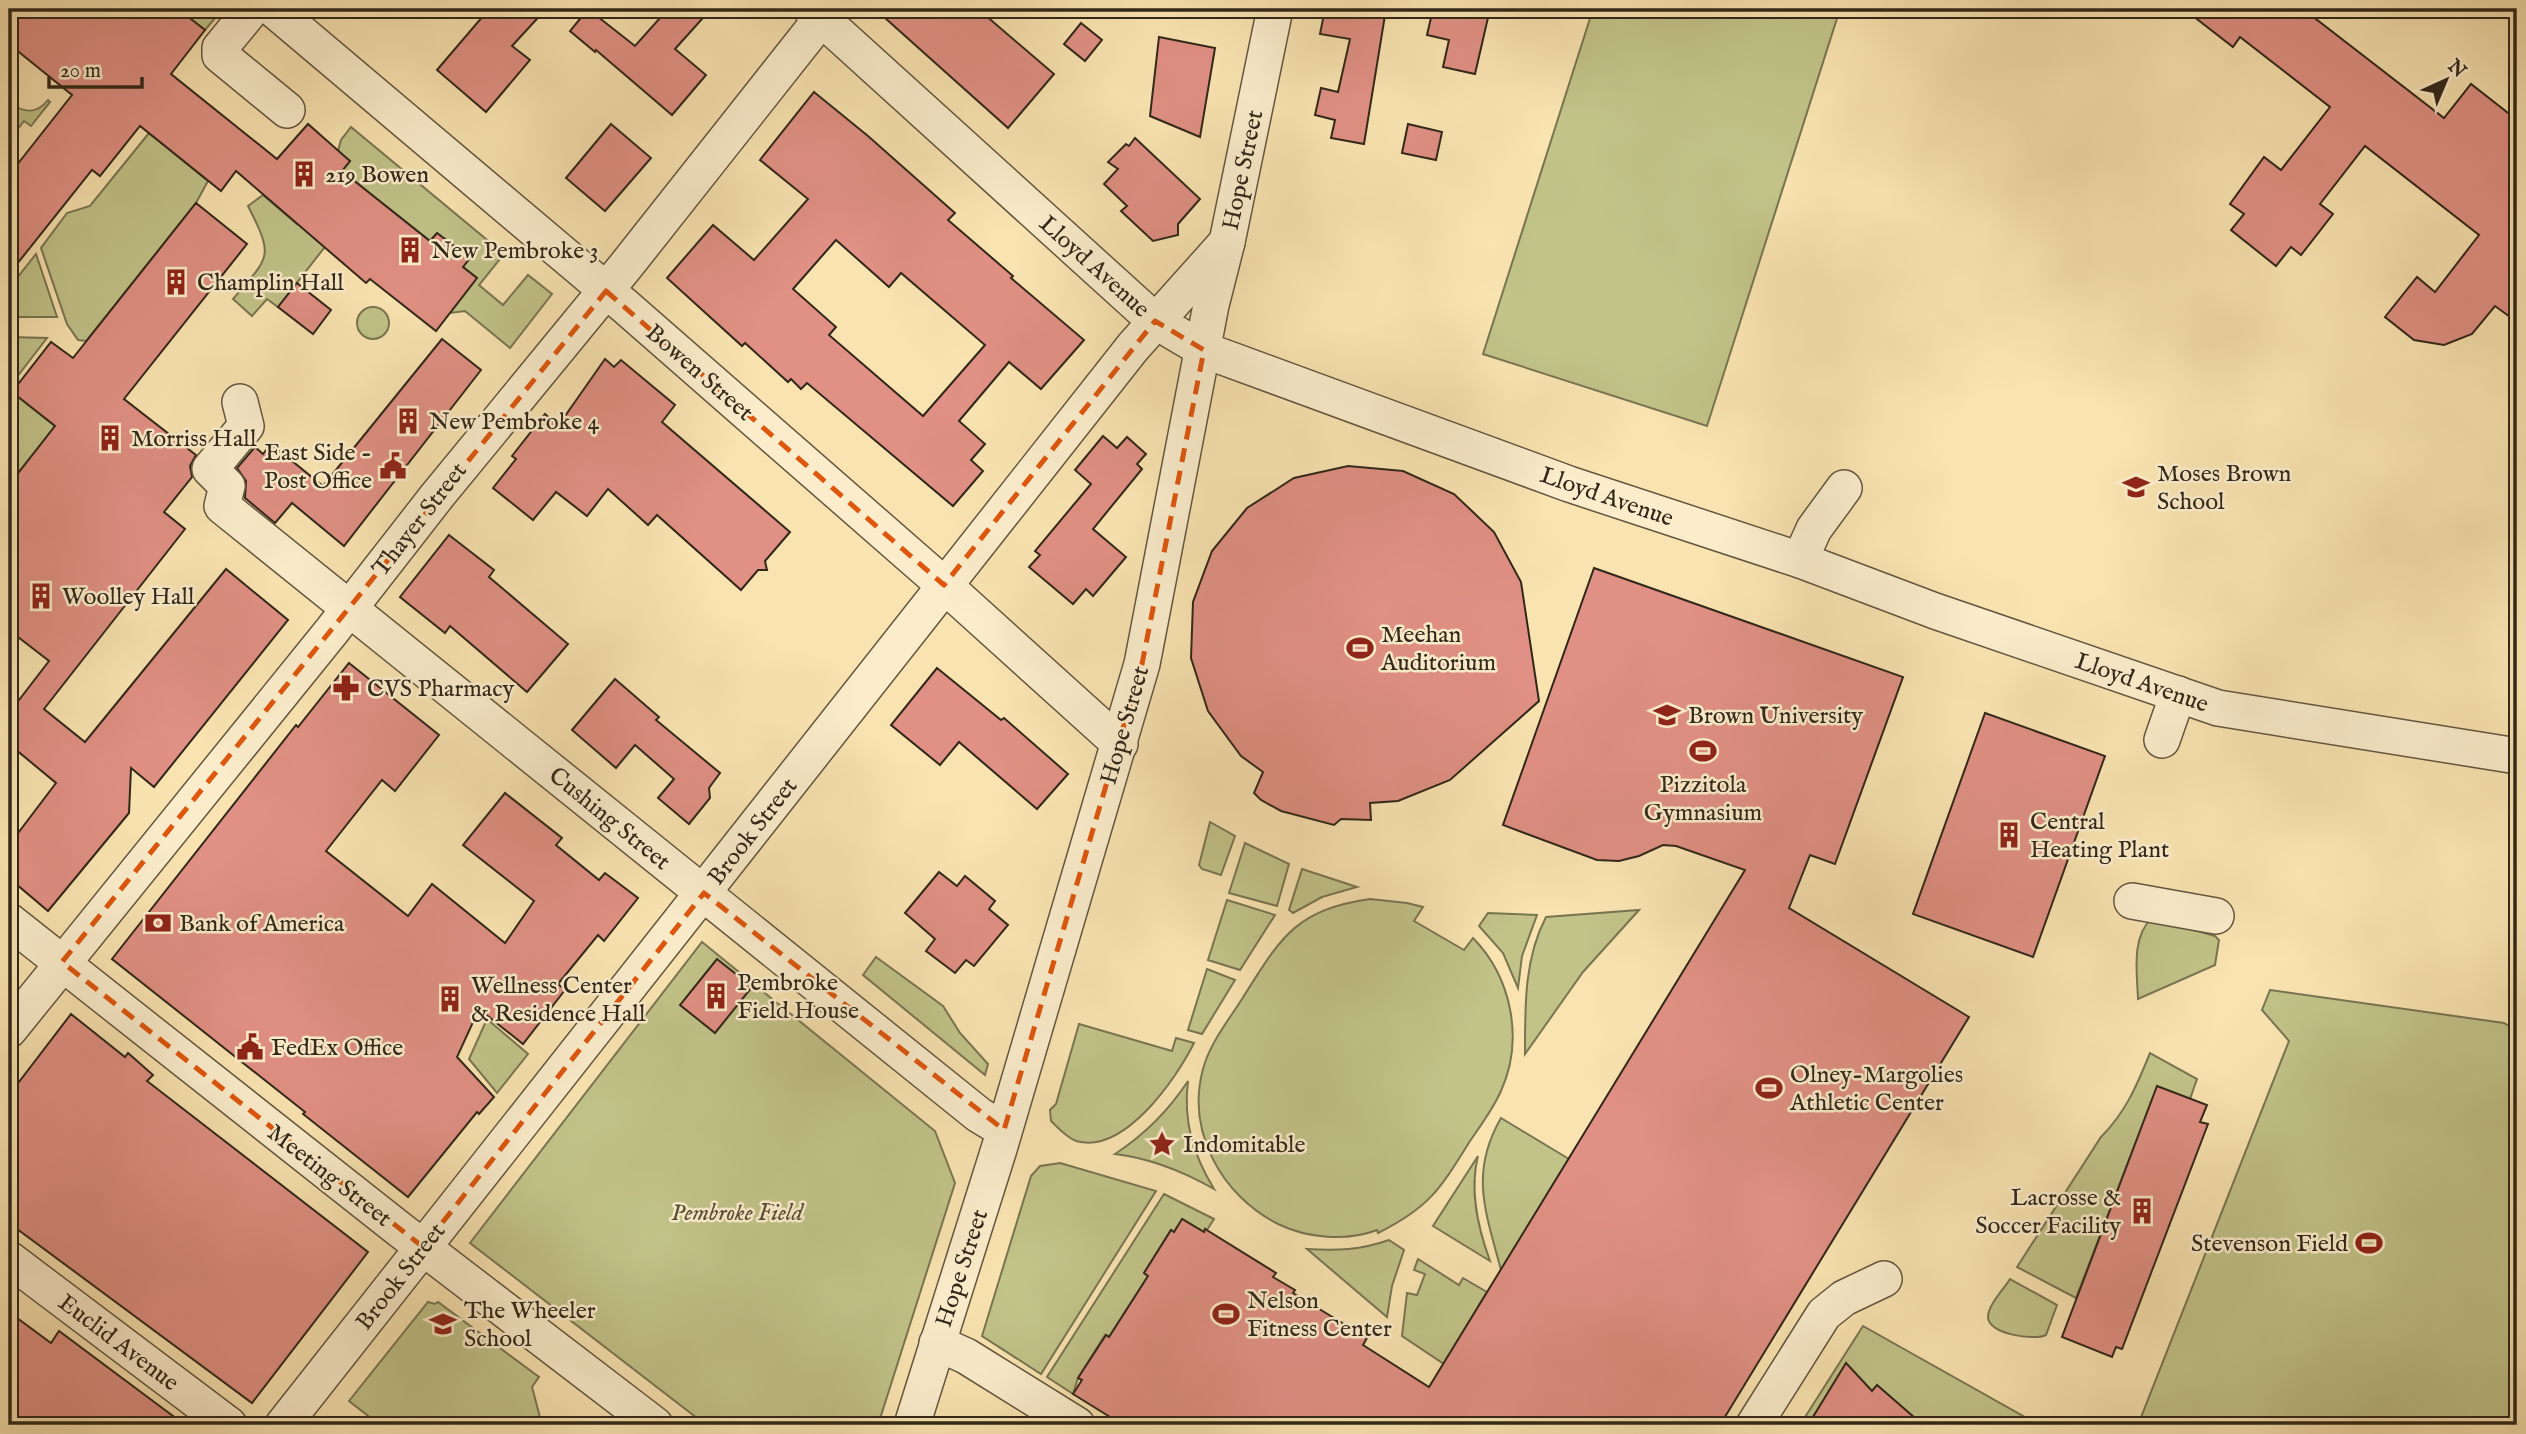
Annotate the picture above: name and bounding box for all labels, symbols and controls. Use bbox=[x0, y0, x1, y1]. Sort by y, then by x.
scale bar bbox=[49, 46, 142, 90]
north arrow bbox=[2410, 46, 2480, 116]
text: N bbox=[2441, 54, 2471, 84]
text: 20 m bbox=[60, 58, 101, 85]
street label: Hope Street bbox=[1216, 107, 1271, 233]
building icon: 219 Bowen bbox=[289, 159, 319, 189]
place label: 219 Bowen bbox=[325, 160, 429, 191]
street label: Lloyd Avenue bbox=[1032, 209, 1156, 325]
building icon: New Pembroke 3 bbox=[395, 235, 425, 265]
place label: New Pembroke 3 bbox=[431, 236, 598, 267]
building icon: Champlin Hall bbox=[161, 267, 191, 297]
place label: Champlin Hall bbox=[197, 268, 344, 299]
street label: Bowen Street bbox=[639, 318, 759, 428]
building icon: New Pembroke 4 bbox=[393, 406, 423, 436]
place label: New Pembroke 4 bbox=[429, 407, 600, 438]
building icon: Morriss Hall bbox=[95, 423, 125, 453]
place label: Morriss Hall bbox=[131, 424, 257, 455]
place label: East Side - Post Office bbox=[264, 438, 372, 497]
public building icon: East Side - Post Office bbox=[378, 451, 408, 481]
street label: Thayer Street bbox=[366, 457, 474, 583]
place label: Moses Brown School bbox=[2157, 459, 2292, 518]
street label: Lloyd Avenue bbox=[1536, 460, 1677, 535]
school or university icon: Moses Brown School bbox=[2121, 472, 2151, 502]
building icon: Woolley Hall bbox=[26, 581, 56, 611]
place label: Woolley Hall bbox=[62, 582, 195, 613]
place label: Meehan Auditorium bbox=[1380, 620, 1496, 679]
sports icon: Meehan Auditorium bbox=[1345, 633, 1375, 663]
street label: Lloyd Avenue bbox=[2071, 646, 2212, 721]
street label: Hope Street bbox=[1094, 662, 1157, 788]
pharmacy icon: CVS Pharmacy bbox=[331, 673, 361, 703]
place label: CVS Pharmacy bbox=[367, 674, 514, 705]
school or university icon: Brown University bbox=[1652, 700, 1682, 730]
place label: Brown University bbox=[1688, 701, 1863, 732]
sports icon: Pizzitola Gymnasium bbox=[1688, 736, 1718, 766]
street label: Cushing Street bbox=[542, 761, 676, 878]
place label: Pizzitola Gymnasium bbox=[1644, 770, 1762, 829]
street label: Brook Street bbox=[702, 772, 805, 892]
place label: Central Heating Plant bbox=[2030, 807, 2169, 866]
building icon: Central Heating Plant bbox=[1994, 820, 2024, 850]
bank icon: Bank of America bbox=[143, 908, 173, 938]
place label: Bank of America bbox=[179, 909, 345, 940]
place label: Pembroke Field House bbox=[737, 968, 859, 1027]
place label: Wellness Center & Residence Hall bbox=[471, 971, 646, 1030]
building icon: Pembroke Field House bbox=[701, 981, 731, 1011]
building icon: Wellness Center & Residence Hall bbox=[435, 984, 465, 1014]
public building icon: FedEx Office bbox=[235, 1032, 265, 1062]
place label: FedEx Office bbox=[271, 1033, 403, 1064]
place label: Olney-Margolies Athletic Center bbox=[1789, 1060, 1963, 1119]
sports icon: Olney-Margolies Athletic Center bbox=[1754, 1073, 1784, 1103]
street label: Meeting Street bbox=[261, 1118, 398, 1234]
place icon: Indomitable bbox=[1147, 1129, 1177, 1159]
place label: Indomitable bbox=[1183, 1130, 1306, 1161]
place label: Lacrosse & Soccer Facility bbox=[1975, 1183, 2121, 1242]
building icon: Lacrosse & Soccer Facility bbox=[2127, 1196, 2157, 1226]
park label: Pembroke Field bbox=[671, 1198, 805, 1229]
street label: Hope Street bbox=[929, 1206, 996, 1331]
street label: Brook Street bbox=[350, 1217, 453, 1337]
sports icon: Stevenson Field bbox=[2354, 1228, 2384, 1258]
place label: Stevenson Field bbox=[2191, 1229, 2348, 1260]
place label: Nelson Fitness Center bbox=[1247, 1286, 1392, 1345]
street label: Euclid Avenue bbox=[51, 1288, 185, 1399]
place label: The Wheeler School bbox=[464, 1296, 596, 1355]
sports icon: Nelson Fitness Center bbox=[1211, 1299, 1241, 1329]
school or university icon: The Wheeler School bbox=[428, 1309, 458, 1339]

